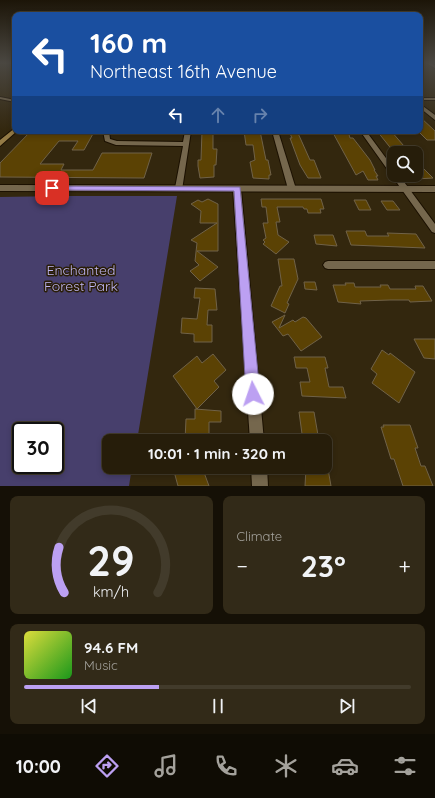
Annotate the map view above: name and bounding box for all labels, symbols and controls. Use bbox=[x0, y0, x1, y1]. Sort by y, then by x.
text: 160 m bbox=[90, 25, 167, 60]
icon: left bbox=[24, 28, 76, 80]
text: Northeast 16th Avenue bbox=[90, 60, 277, 83]
icon: left bbox=[165, 104, 187, 126]
icon: ahead bbox=[207, 104, 229, 126]
icon: right bbox=[249, 104, 271, 126]
map controls bbox=[387, 146, 423, 182]
button: search bbox=[387, 146, 423, 182]
pin bbox=[35, 171, 69, 205]
icon: arrive bbox=[41, 177, 63, 199]
park label: Enchanted Forest Park bbox=[44, 261, 118, 295]
position arrow bbox=[232, 373, 274, 415]
speed limit sign: 30 bbox=[12, 422, 64, 474]
text: 10:01 · 1 min · 320 m bbox=[148, 444, 286, 463]
text: Climate bbox=[237, 528, 282, 544]
text: 29 bbox=[88, 534, 135, 586]
text: 23° bbox=[301, 547, 346, 585]
text: − bbox=[237, 552, 248, 580]
text: + bbox=[399, 552, 411, 580]
text: km/h bbox=[93, 583, 129, 601]
text: 94.6 FM bbox=[84, 638, 138, 657]
text: Music bbox=[84, 657, 118, 673]
icon: previous bbox=[78, 695, 100, 717]
icon: pause bbox=[207, 695, 229, 717]
icon: next bbox=[336, 695, 358, 717]
icon: directions bbox=[93, 752, 121, 780]
icon: music bbox=[152, 752, 180, 780]
icon: phone bbox=[212, 752, 240, 780]
icon: climate bbox=[272, 752, 300, 780]
icon: car bbox=[331, 752, 359, 780]
icon: filters bbox=[391, 752, 419, 780]
text: 10:00 bbox=[16, 755, 61, 778]

